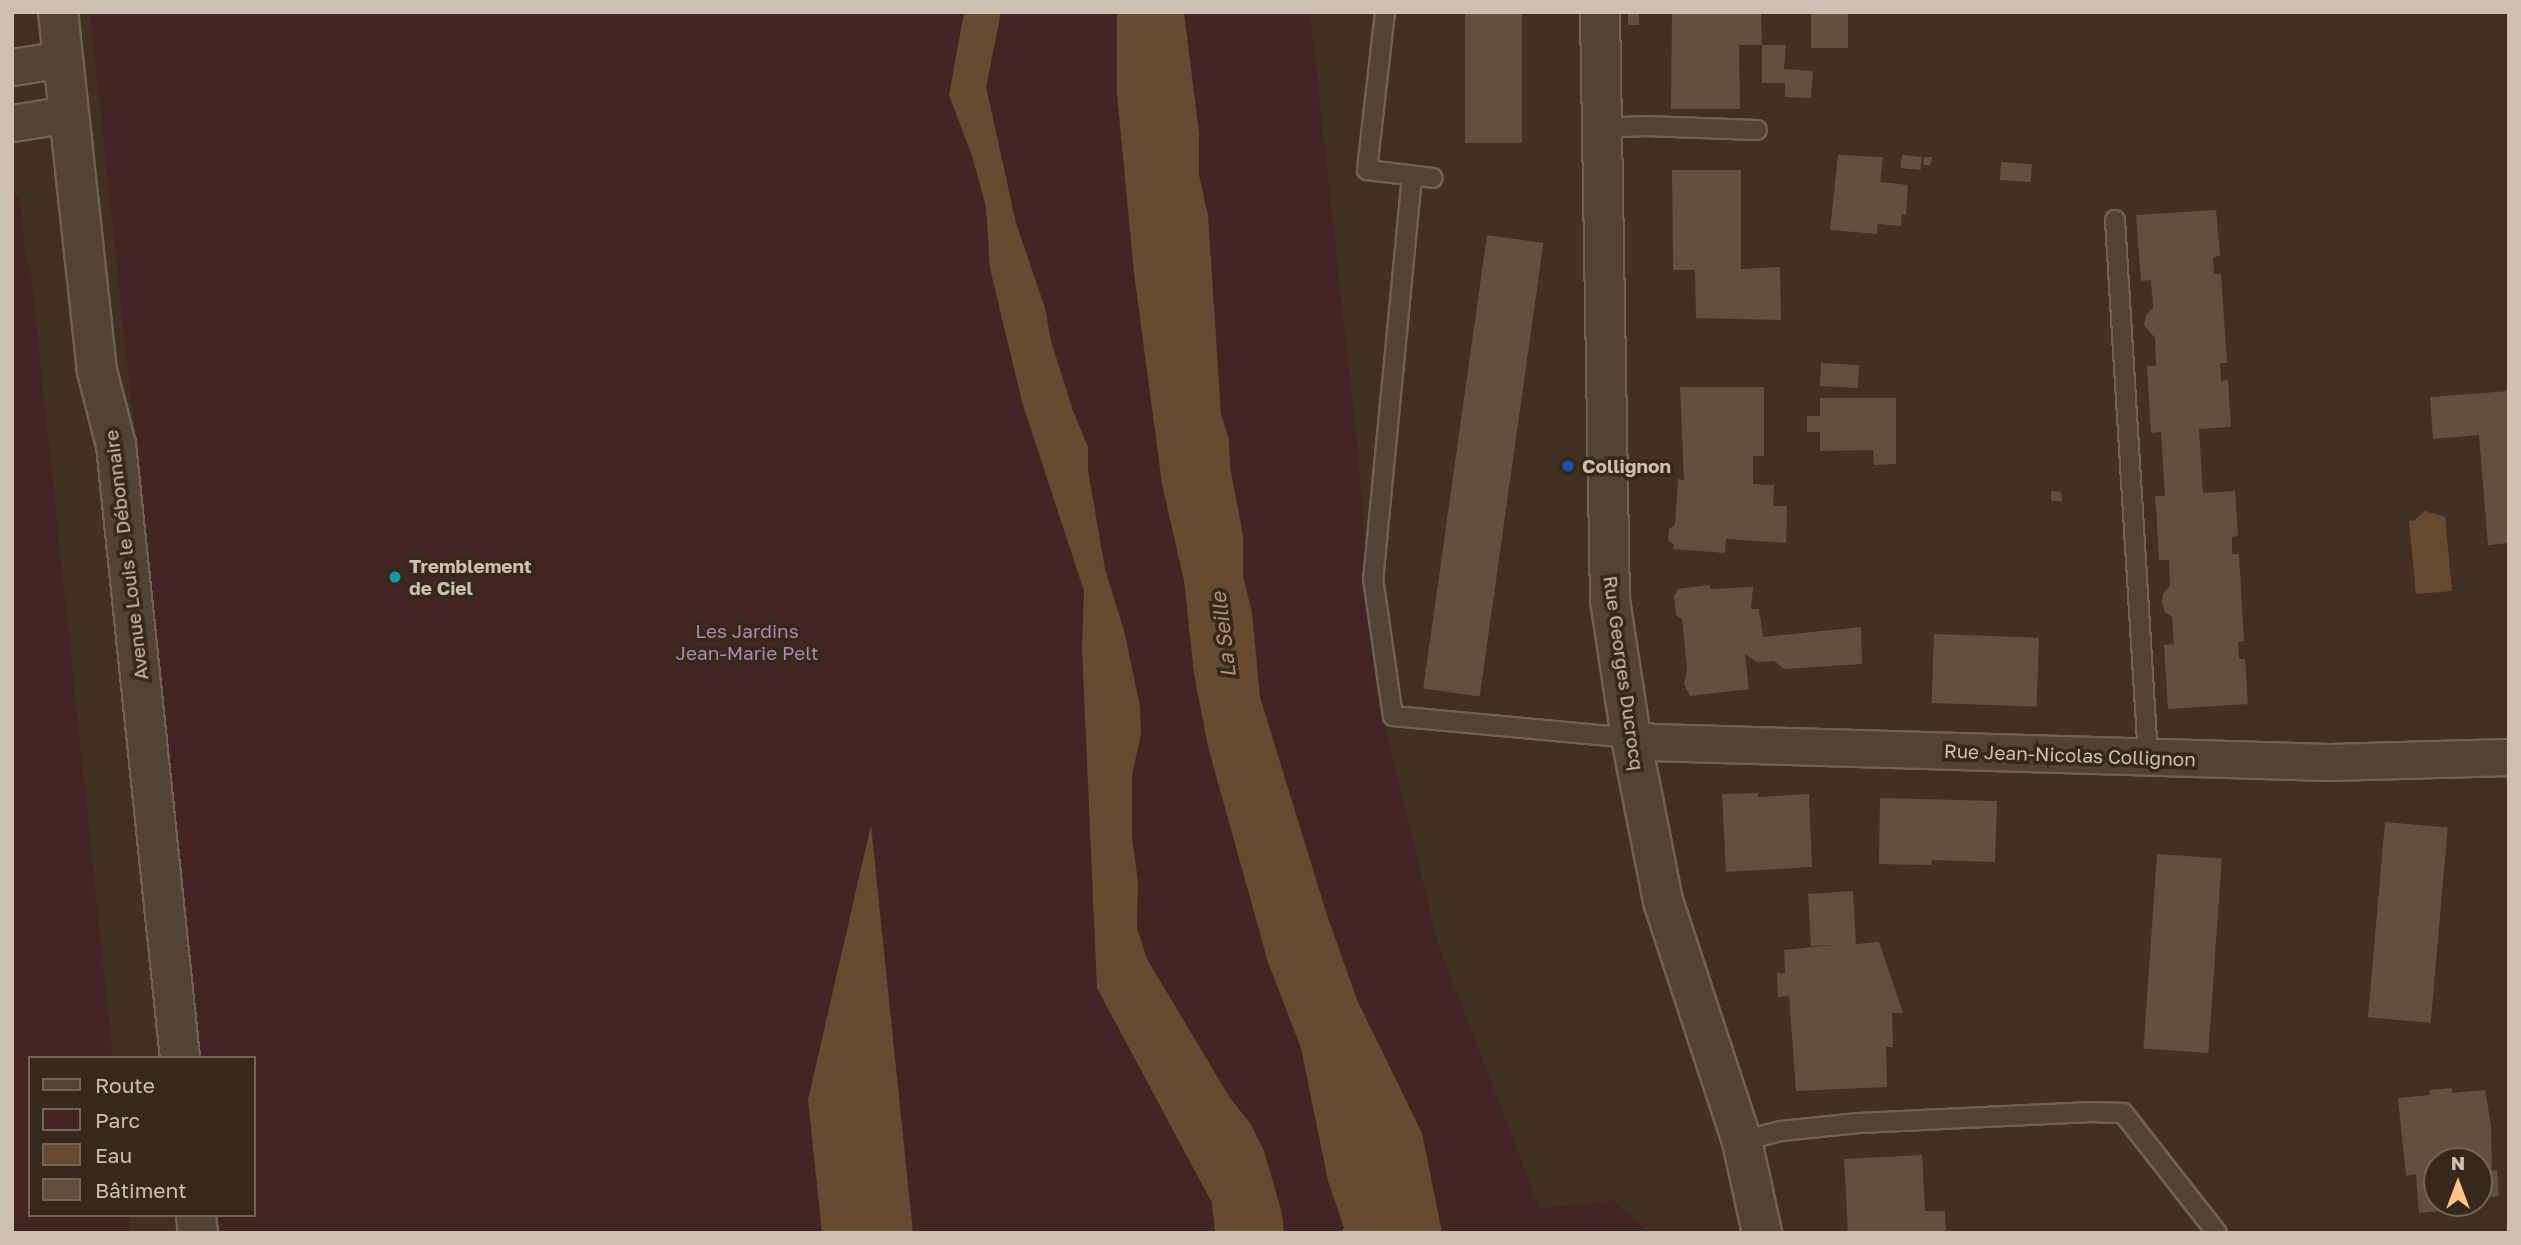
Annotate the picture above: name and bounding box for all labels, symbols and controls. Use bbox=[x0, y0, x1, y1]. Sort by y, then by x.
street label: Avenue Louis le Débonnaire bbox=[99, 429, 153, 681]
place label: Collignon bbox=[1582, 455, 1671, 477]
marker: Collignon bbox=[1560, 458, 1576, 474]
place label: Tremblement de Ciel bbox=[409, 555, 532, 599]
marker: Tremblement de Ciel bbox=[387, 569, 403, 585]
street label: Rue Georges Ducrocq bbox=[1599, 574, 1649, 772]
water label: La Seille bbox=[1205, 591, 1241, 679]
park label: Les Jardins Jean-Marie Pelt bbox=[675, 620, 819, 664]
street label: Rue Jean-Nicolas Collignon bbox=[1944, 739, 2196, 771]
legend bbox=[28, 1056, 256, 1217]
text: Route bbox=[95, 1072, 155, 1098]
text: Parc bbox=[95, 1107, 140, 1133]
text: Eau bbox=[95, 1142, 132, 1168]
north arrow bbox=[2423, 1147, 2493, 1217]
text: N bbox=[2451, 1151, 2465, 1174]
text: Bâtiment bbox=[95, 1177, 187, 1203]

